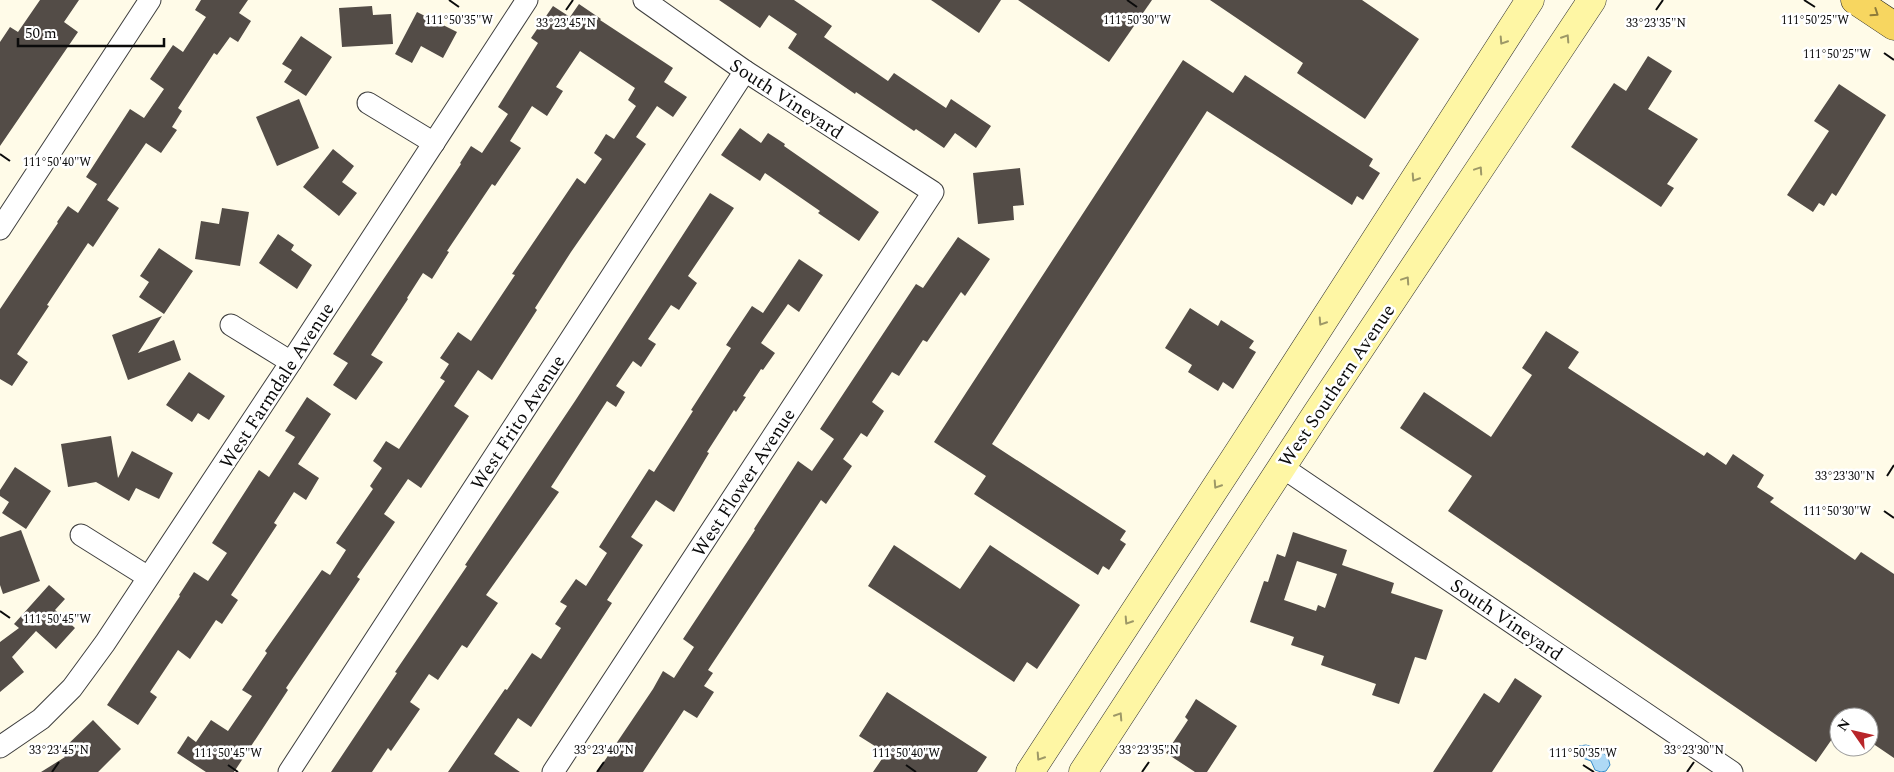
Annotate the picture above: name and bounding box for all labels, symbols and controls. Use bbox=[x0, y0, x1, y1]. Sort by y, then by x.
one-way arrow bbox=[1869, 7, 1878, 16]
text: 111°50'35"W bbox=[425, 11, 493, 30]
text: 111°50'30"W bbox=[1103, 11, 1171, 30]
text: 111°50'25"W bbox=[1781, 11, 1849, 30]
text: 33°23'45"N bbox=[536, 14, 596, 33]
text: 33°23'35"N bbox=[1626, 14, 1686, 33]
scale bar bbox=[18, 15, 164, 47]
text: 50 m bbox=[25, 22, 57, 45]
one-way arrow bbox=[1560, 35, 1570, 44]
one-way arrow bbox=[1500, 36, 1510, 45]
text: 111°50'25"W bbox=[1803, 45, 1871, 64]
street label: South Vineyard bbox=[723, 51, 849, 147]
text: 111°50'40"W bbox=[23, 153, 91, 172]
one-way arrow bbox=[1473, 167, 1482, 176]
one-way arrow bbox=[1412, 172, 1422, 181]
one-way arrow bbox=[1400, 277, 1409, 286]
street label: West Farmdale Avenue bbox=[212, 297, 342, 475]
street label: West Southern Avenue bbox=[1272, 298, 1403, 473]
one-way arrow bbox=[1319, 316, 1328, 326]
street label: West Frito Avenue bbox=[464, 350, 573, 496]
street label: West Flower Avenue bbox=[685, 403, 803, 563]
text: 33°23'30"N bbox=[1815, 467, 1875, 486]
one-way arrow bbox=[1214, 479, 1223, 489]
text: 111°50'30"W bbox=[1803, 502, 1871, 521]
street label: South Vineyard bbox=[1444, 572, 1568, 669]
text: 111°50'45"W bbox=[23, 610, 91, 629]
one-way arrow bbox=[1125, 616, 1135, 625]
north arrow bbox=[1829, 707, 1879, 757]
one-way arrow bbox=[1113, 713, 1122, 722]
text: N bbox=[1832, 714, 1856, 736]
text: 33°23'45"N bbox=[29, 741, 89, 760]
text: 33°23'40"N bbox=[574, 741, 634, 760]
text: 33°23'35"N bbox=[1119, 741, 1179, 760]
text: 33°23'30"N bbox=[1664, 741, 1724, 760]
text: 111°50'45"W bbox=[194, 744, 262, 763]
text: 111°50'40"W bbox=[872, 744, 940, 763]
text: 111°50'35"W bbox=[1549, 744, 1617, 763]
one-way arrow bbox=[1036, 752, 1046, 761]

